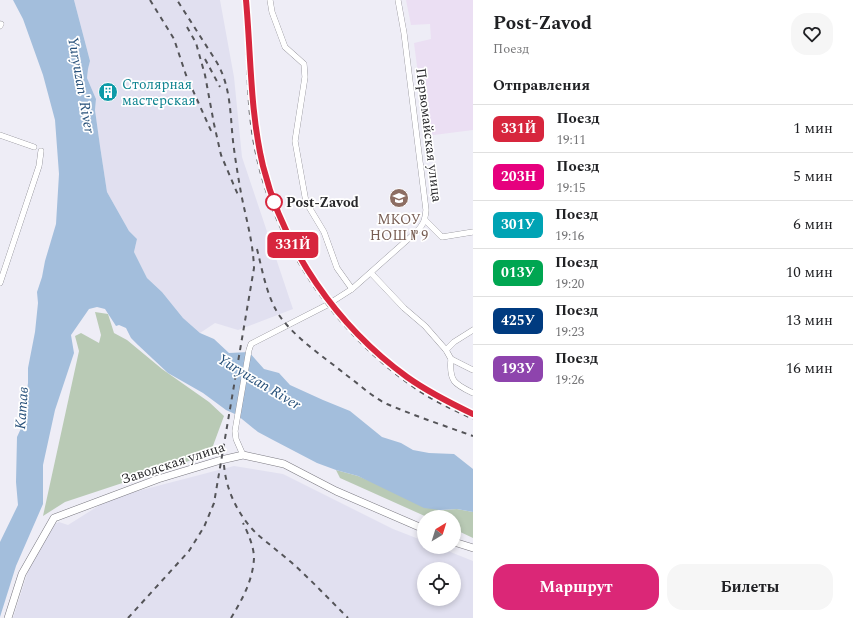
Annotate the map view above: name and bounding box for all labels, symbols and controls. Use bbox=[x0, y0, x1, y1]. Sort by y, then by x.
text: Post-Zavod bbox=[493, 9, 592, 38]
button: heart bbox=[791, 13, 833, 55]
water label: Yuryuzan' River bbox=[61, 35, 101, 136]
text: Поезд bbox=[493, 39, 529, 59]
street label: Первомайская улица bbox=[410, 67, 448, 204]
place label: Столярная мастерская bbox=[122, 74, 196, 111]
text: Отправления bbox=[493, 74, 590, 97]
building icon: Столярная мастерская bbox=[97, 81, 119, 103]
text: Поезд bbox=[556, 107, 600, 130]
text: 1 мин bbox=[793, 117, 833, 140]
text: 331Й bbox=[501, 118, 536, 139]
text: 19:11 bbox=[556, 130, 586, 150]
text: Поезд bbox=[556, 155, 599, 178]
text: 5 мин bbox=[793, 165, 833, 188]
text: 203Н bbox=[501, 166, 536, 187]
text: 19:15 bbox=[556, 178, 586, 198]
school or university icon: МКОУ НОШ № 9 bbox=[388, 187, 410, 209]
place label: Post-Zavod bbox=[286, 192, 359, 213]
marker: Post-Zavod bbox=[265, 193, 283, 211]
text: Поезд bbox=[555, 203, 598, 226]
place label: МКОУ НОШ № 9 bbox=[370, 209, 428, 246]
text: 6 мин bbox=[793, 213, 833, 236]
text: 301У bbox=[501, 214, 535, 235]
text: 19:16 bbox=[555, 226, 584, 246]
line badge: 331Й bbox=[265, 232, 321, 258]
text: 331Й bbox=[275, 234, 311, 255]
text: Поезд bbox=[555, 251, 598, 274]
text: 10 мин bbox=[786, 261, 833, 284]
text: 013У bbox=[501, 262, 535, 283]
text: 19:20 bbox=[555, 274, 584, 294]
text: Поезд bbox=[555, 299, 598, 322]
text: 13 мин bbox=[786, 309, 833, 332]
text: 425У bbox=[501, 310, 535, 331]
text: 19:23 bbox=[555, 322, 584, 342]
text: Поезд bbox=[555, 347, 598, 370]
water label: Yuryuzan River bbox=[213, 348, 306, 416]
text: 16 мин bbox=[786, 357, 833, 380]
text: 193У bbox=[501, 358, 535, 379]
text: 19:26 bbox=[555, 370, 584, 390]
water label: Катав bbox=[9, 386, 35, 430]
street label: Заводская улица bbox=[118, 436, 228, 490]
north arrow bbox=[417, 510, 461, 554]
map controls bbox=[417, 510, 461, 606]
button: locate bbox=[417, 562, 461, 606]
button: Маршрут bbox=[493, 564, 659, 610]
button: Билеты bbox=[667, 564, 833, 610]

